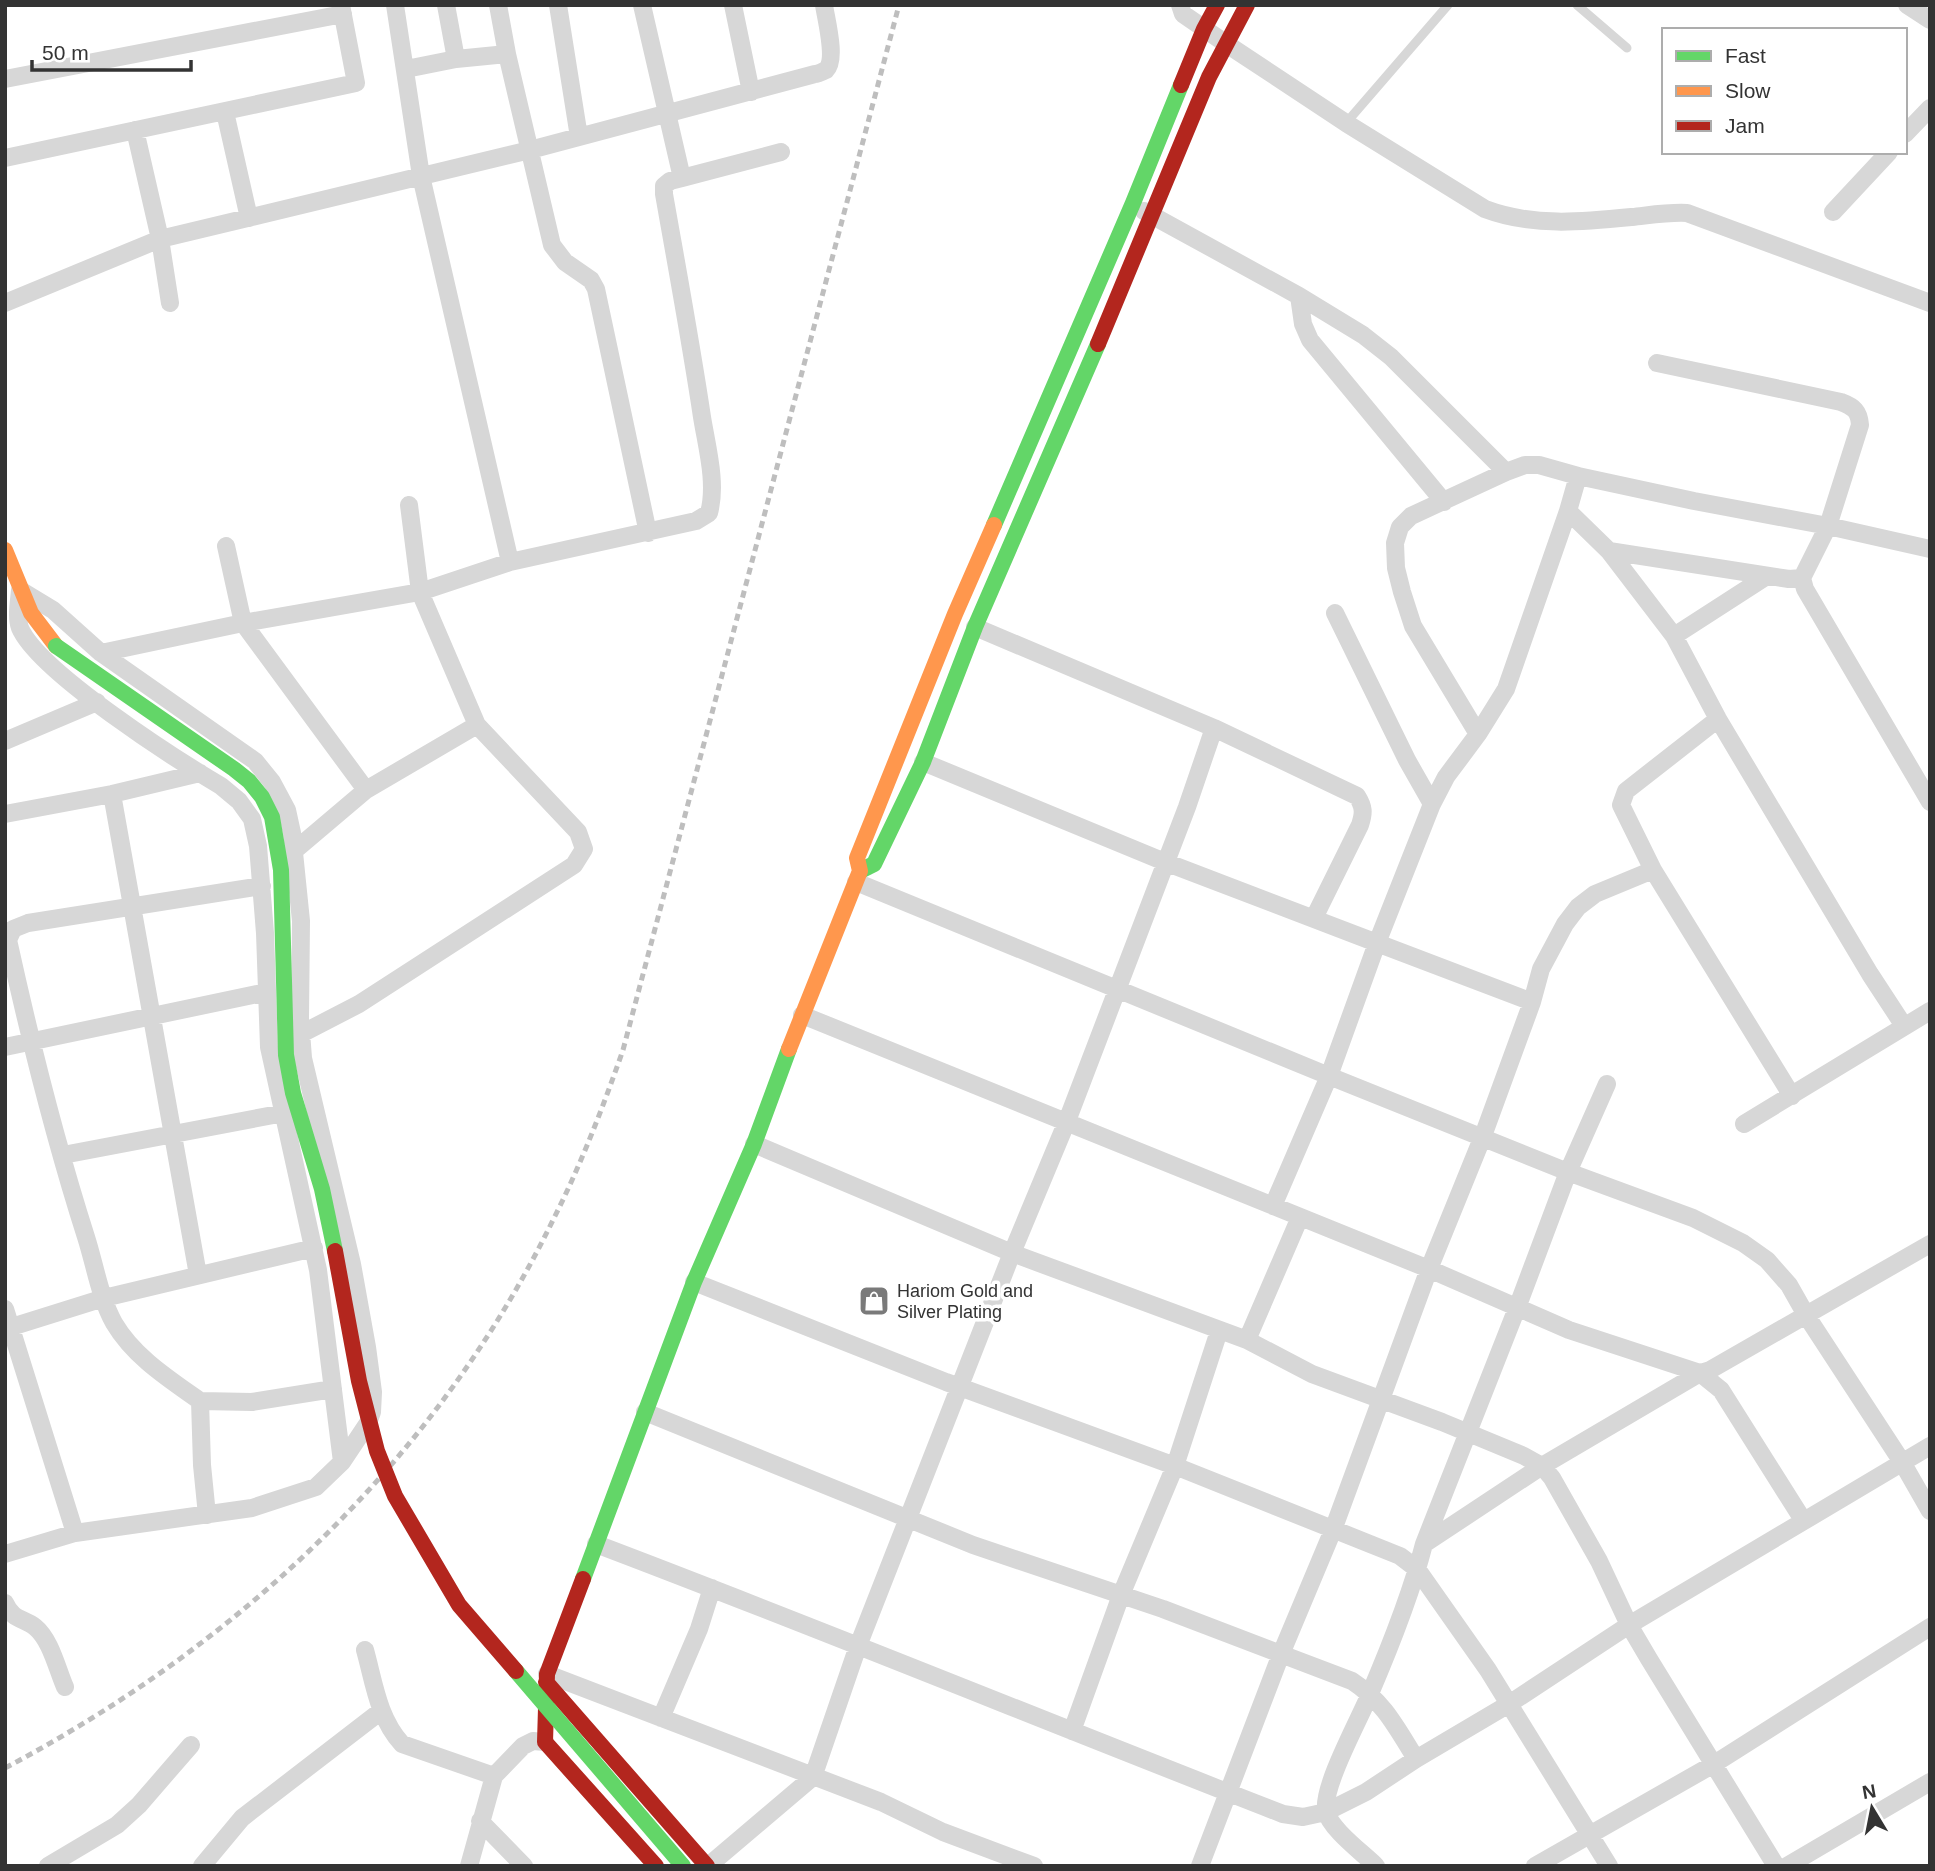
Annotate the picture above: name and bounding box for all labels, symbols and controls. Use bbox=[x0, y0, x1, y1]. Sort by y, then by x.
scale bar bbox=[32, 28, 191, 72]
legend bbox=[1662, 28, 1907, 154]
text: 50 m bbox=[42, 41, 89, 64]
text: Fast bbox=[1725, 44, 1766, 67]
text: Slow bbox=[1725, 79, 1771, 102]
text: Jam bbox=[1725, 114, 1765, 137]
place label: Hariom Gold and Silver Plating bbox=[897, 1281, 1033, 1322]
shop icon: Hariom Gold and Silver Plating bbox=[857, 1284, 891, 1318]
north arrow bbox=[1837, 1773, 1907, 1843]
text: N bbox=[1861, 1780, 1878, 1803]

